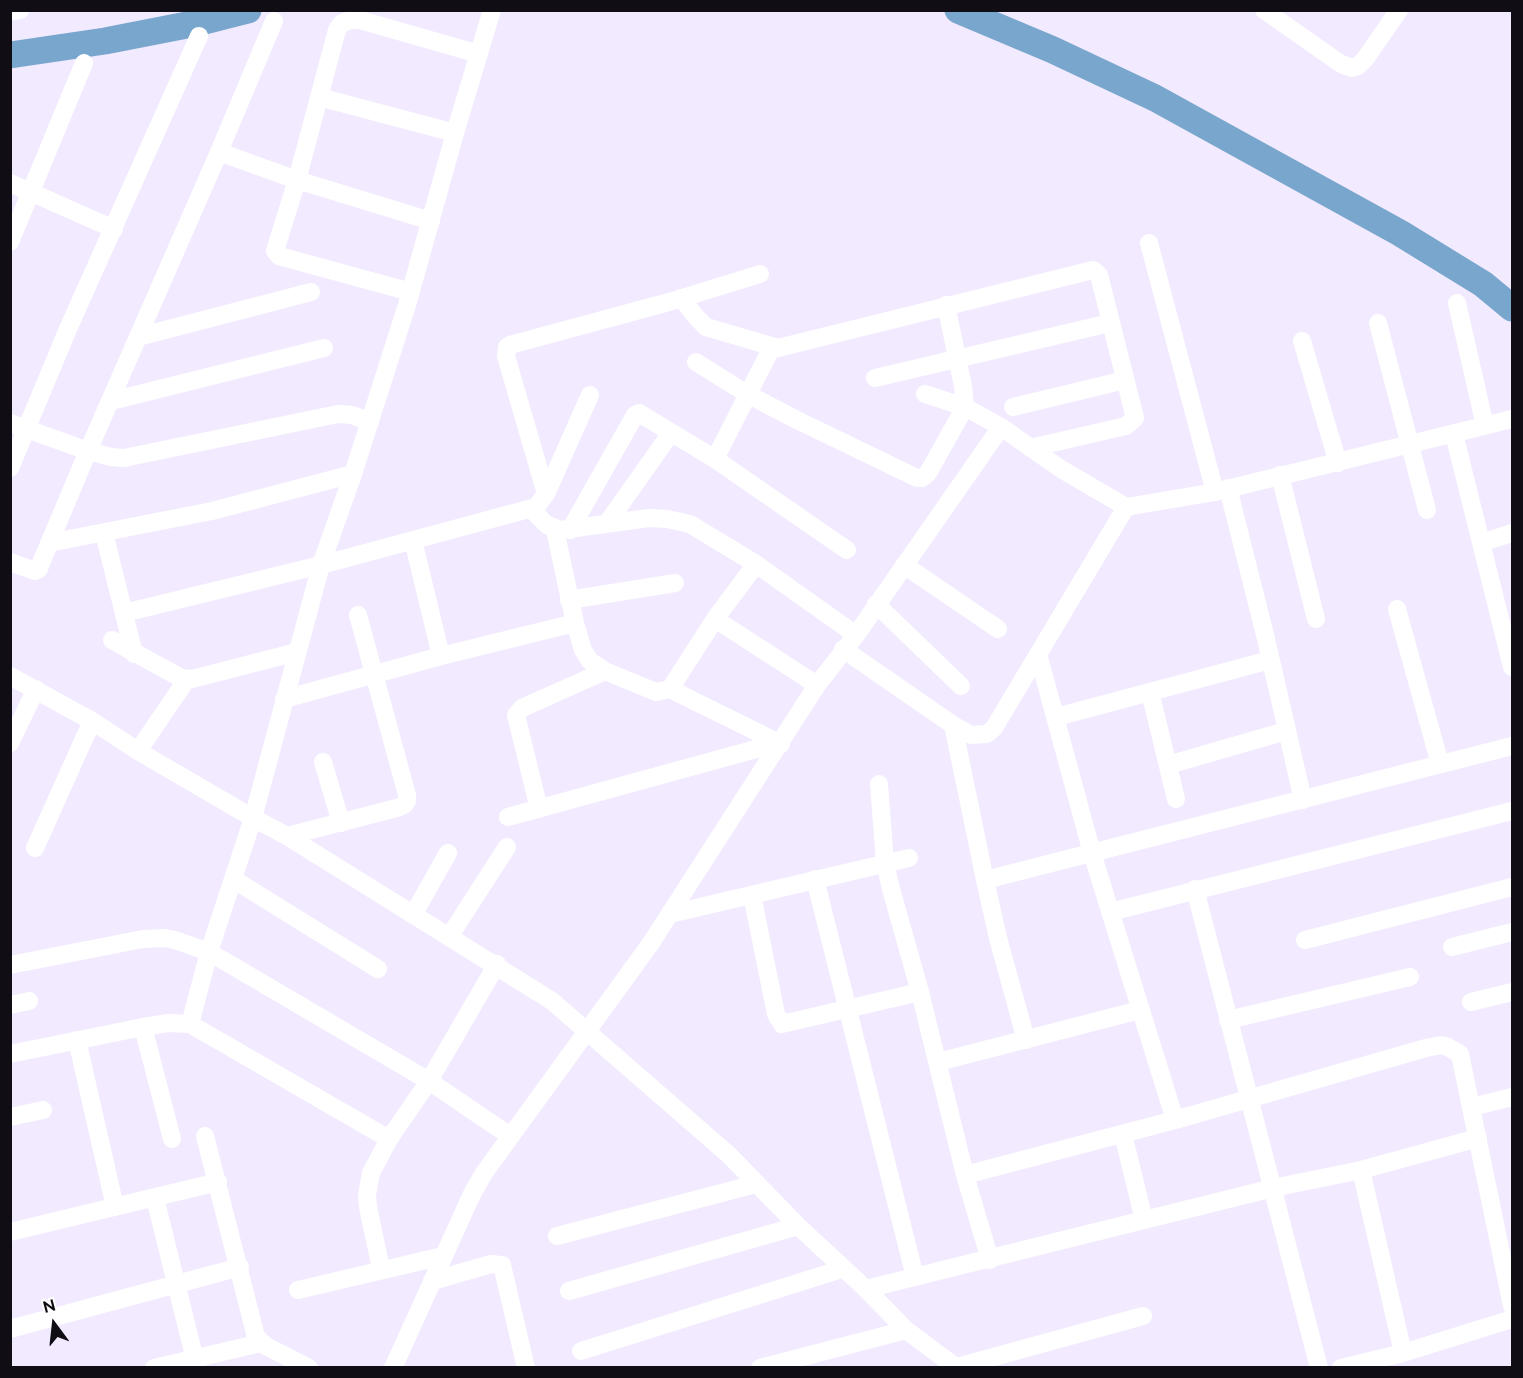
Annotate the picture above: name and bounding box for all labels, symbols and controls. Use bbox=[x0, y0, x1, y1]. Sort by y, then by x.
north arrow bbox=[24, 1294, 84, 1354]
text: N bbox=[41, 1295, 58, 1317]

